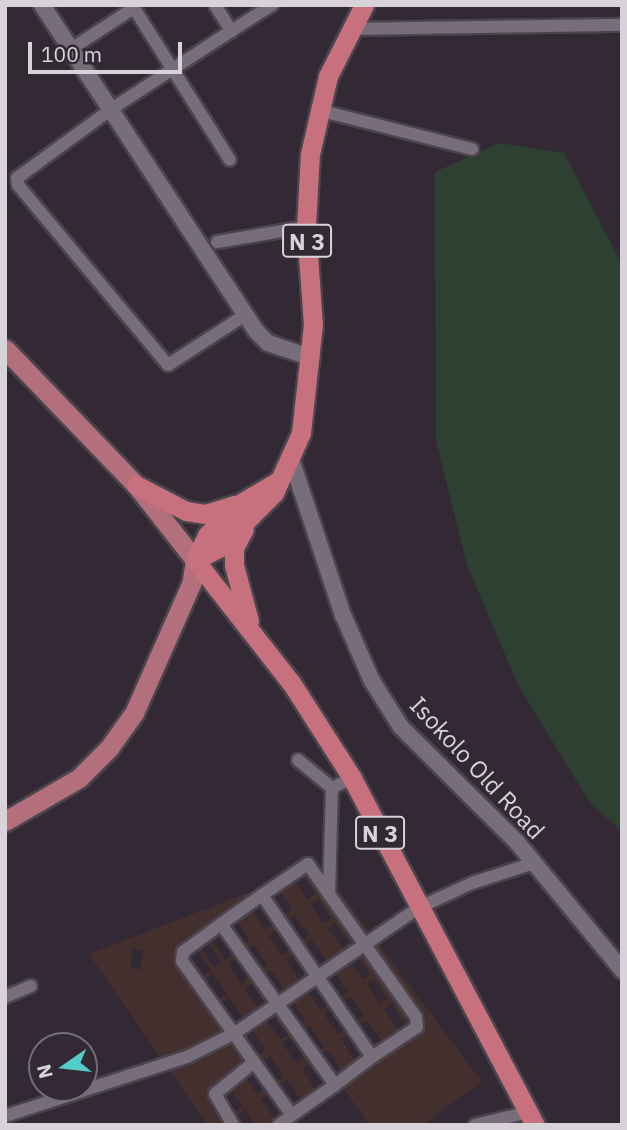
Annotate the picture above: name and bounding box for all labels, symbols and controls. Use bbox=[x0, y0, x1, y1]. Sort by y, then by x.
scale bar bbox=[32, 28, 186, 72]
text: 100 m bbox=[41, 40, 102, 68]
road number: N 3 bbox=[281, 222, 333, 260]
street label: Isokolo Old Road bbox=[404, 691, 550, 845]
road number: N 3 bbox=[354, 814, 406, 852]
north arrow bbox=[28, 1032, 98, 1102]
text: N bbox=[31, 1062, 58, 1081]

